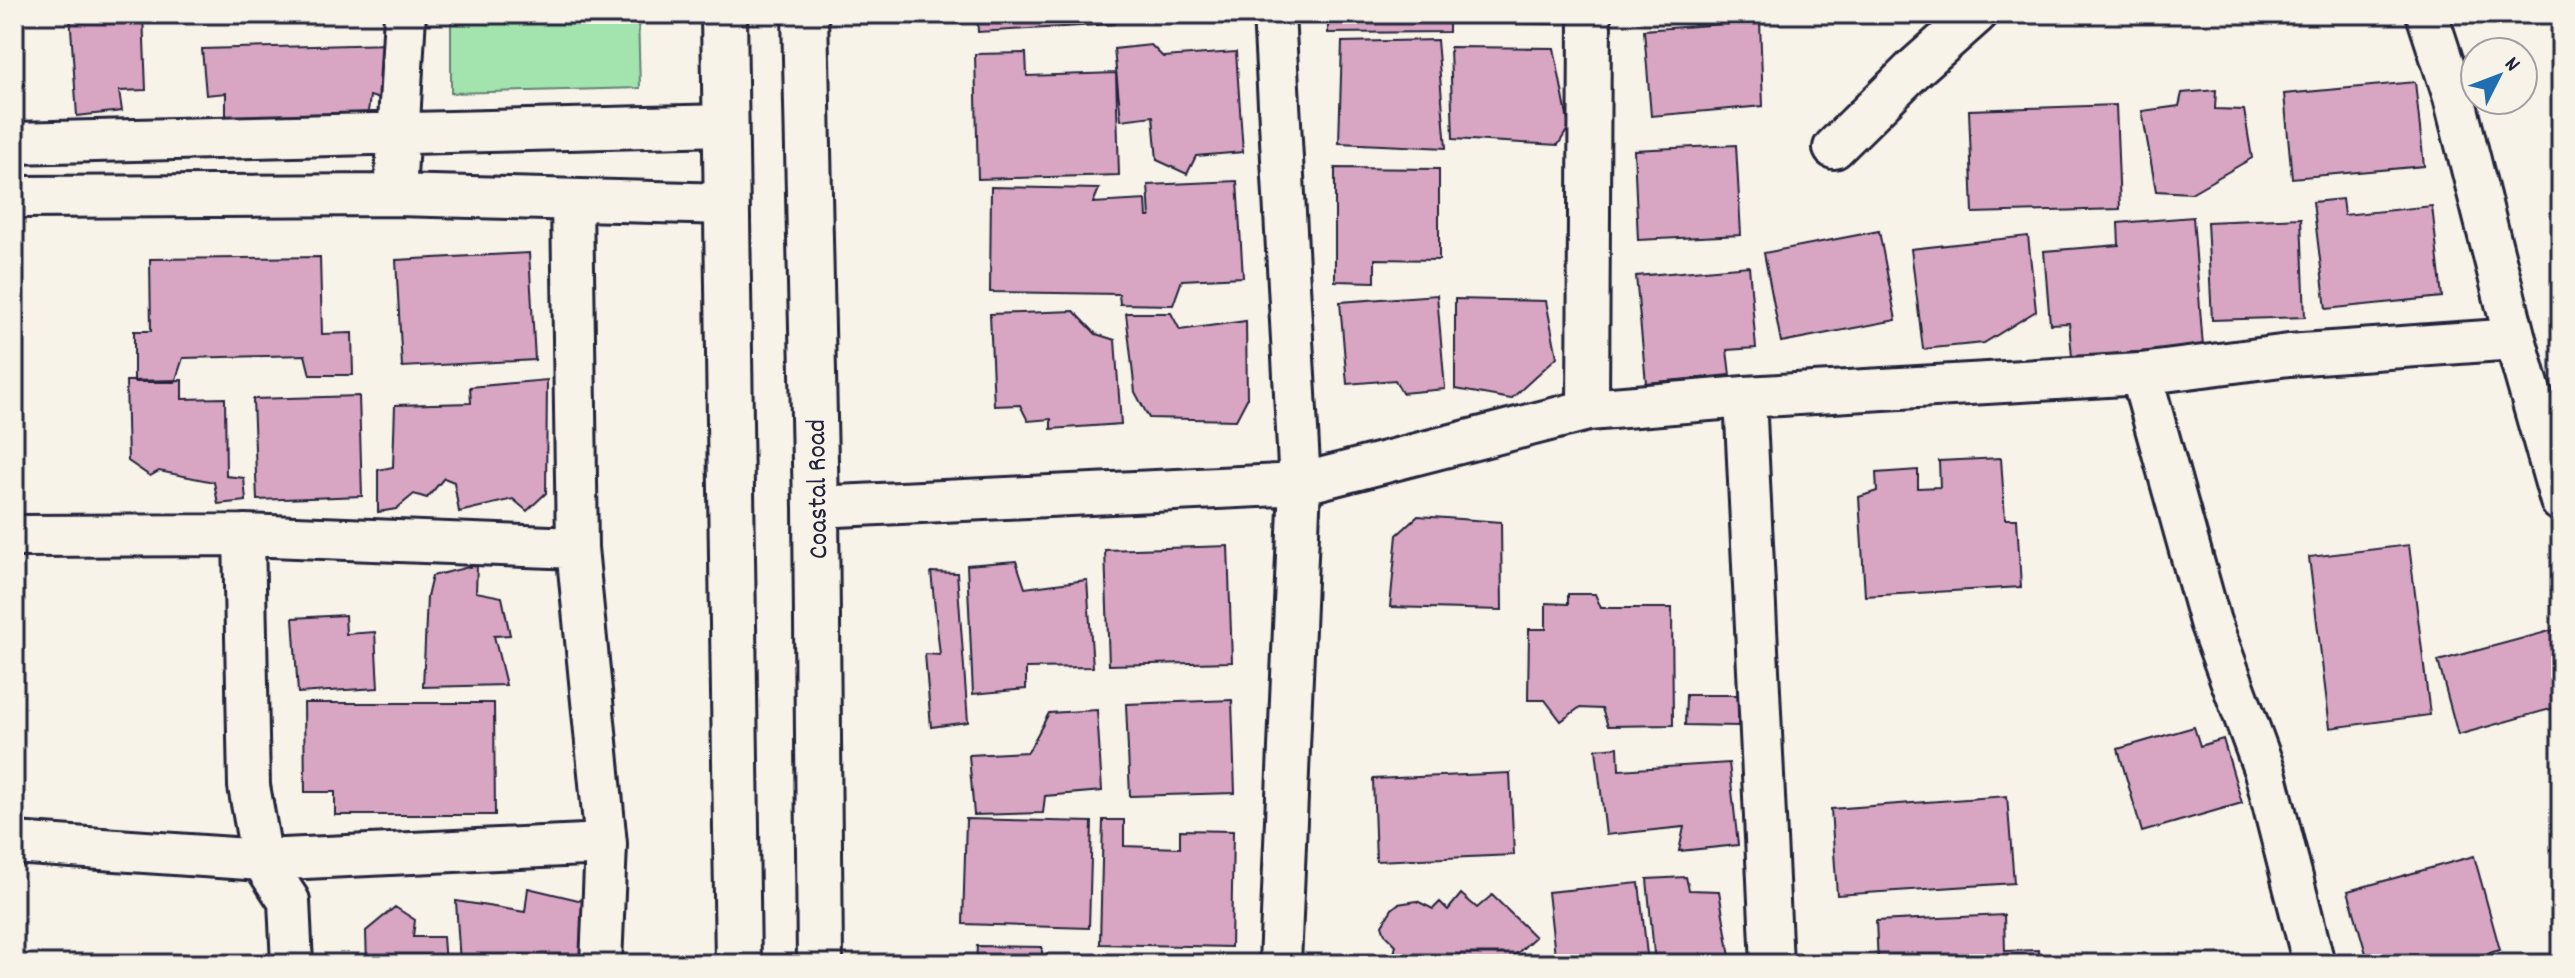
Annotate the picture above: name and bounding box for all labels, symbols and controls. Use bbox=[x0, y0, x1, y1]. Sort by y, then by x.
north arrow bbox=[2459, 36, 2539, 116]
text: N bbox=[2496, 51, 2527, 79]
street label: Coastal Road bbox=[799, 419, 841, 559]

